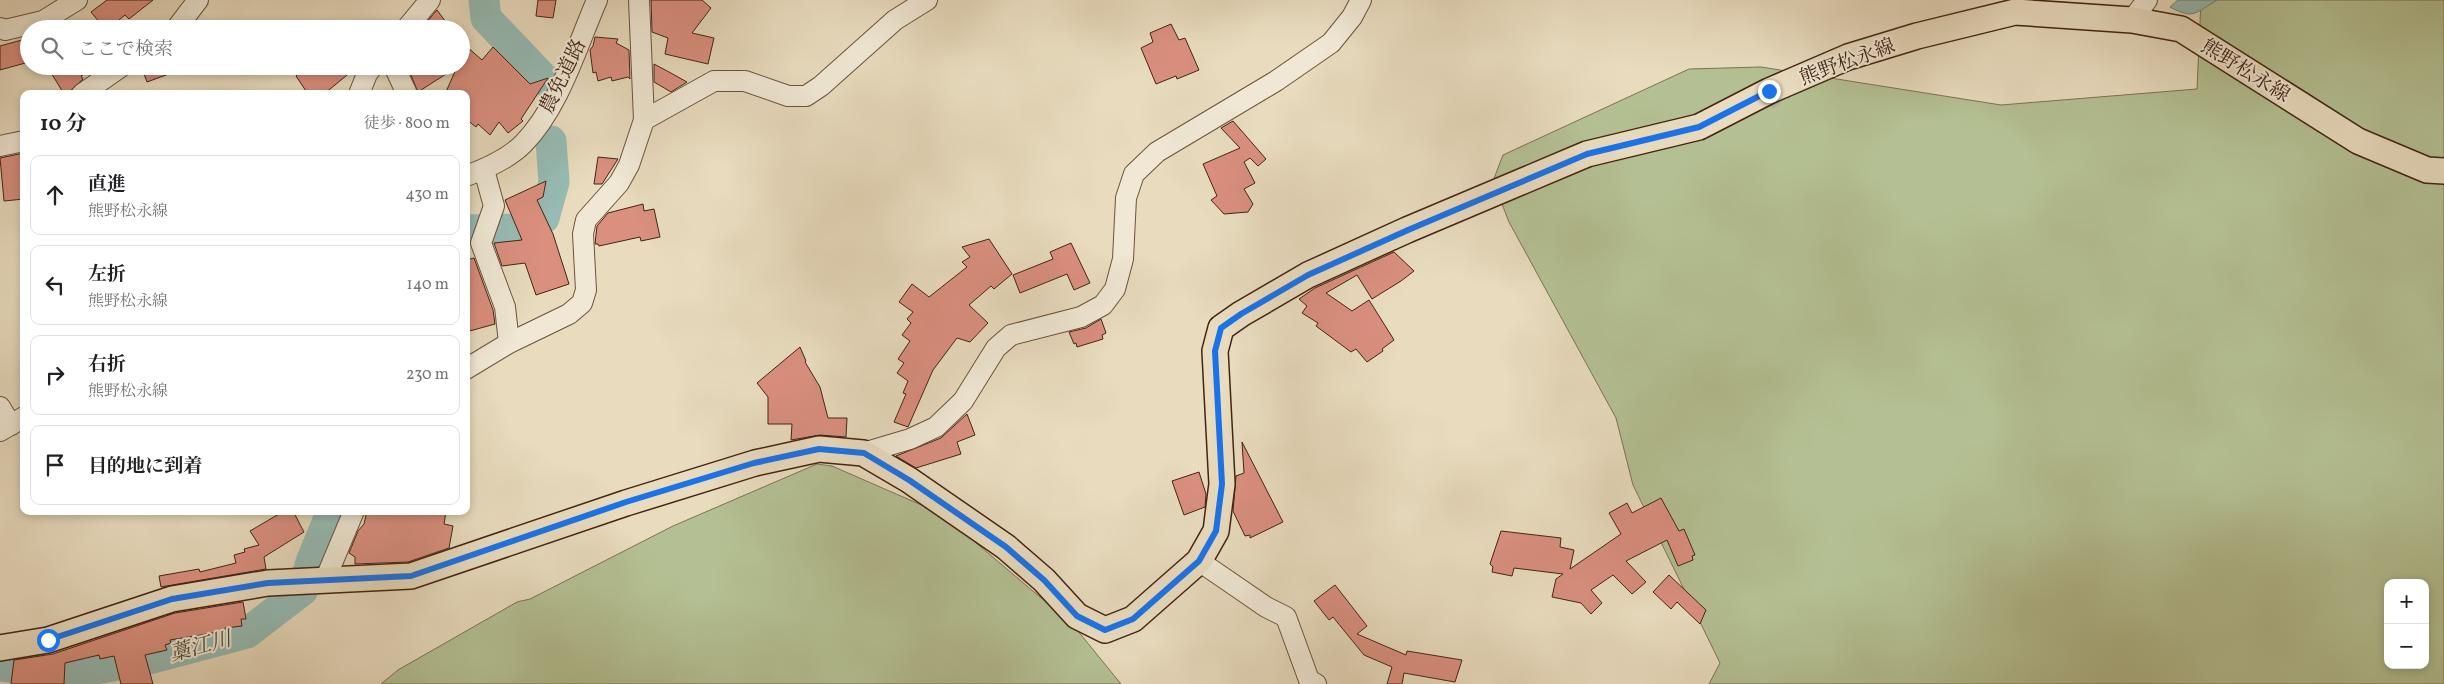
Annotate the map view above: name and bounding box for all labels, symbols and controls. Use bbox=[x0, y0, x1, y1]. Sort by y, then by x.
search box bbox=[20, 20, 470, 75]
street label: 熊野松永線 bbox=[1796, 33, 1899, 93]
street label: 熊野松永線 bbox=[2195, 33, 2295, 110]
icon: search bbox=[38, 34, 66, 62]
street label: 農免道路 bbox=[534, 35, 594, 119]
text: ここで検索 bbox=[78, 37, 173, 63]
route end bbox=[1758, 80, 1781, 103]
text: 10 分 bbox=[40, 110, 87, 139]
text: 徒歩 · 800 m bbox=[363, 113, 450, 135]
text: 直進 bbox=[88, 172, 126, 198]
icon: ahead bbox=[41, 181, 69, 209]
text: 430 m bbox=[405, 184, 449, 206]
text: 熊野松永線 bbox=[88, 201, 168, 223]
text: 左折 bbox=[88, 262, 126, 288]
icon: left bbox=[41, 271, 69, 299]
text: 140 m bbox=[407, 274, 449, 296]
text: 熊野松永線 bbox=[88, 291, 168, 313]
text: 右折 bbox=[88, 352, 126, 378]
icon: right bbox=[41, 361, 69, 389]
text: 230 m bbox=[406, 364, 449, 386]
text: 熊野松永線 bbox=[88, 381, 168, 403]
icon: arrive bbox=[41, 451, 69, 479]
text: 目的地に到着 bbox=[88, 454, 202, 480]
map controls bbox=[2384, 579, 2429, 669]
button: + bbox=[2384, 579, 2429, 624]
button: − bbox=[2384, 624, 2429, 669]
water label: 藁江川 bbox=[166, 625, 236, 670]
route start bbox=[37, 629, 60, 652]

